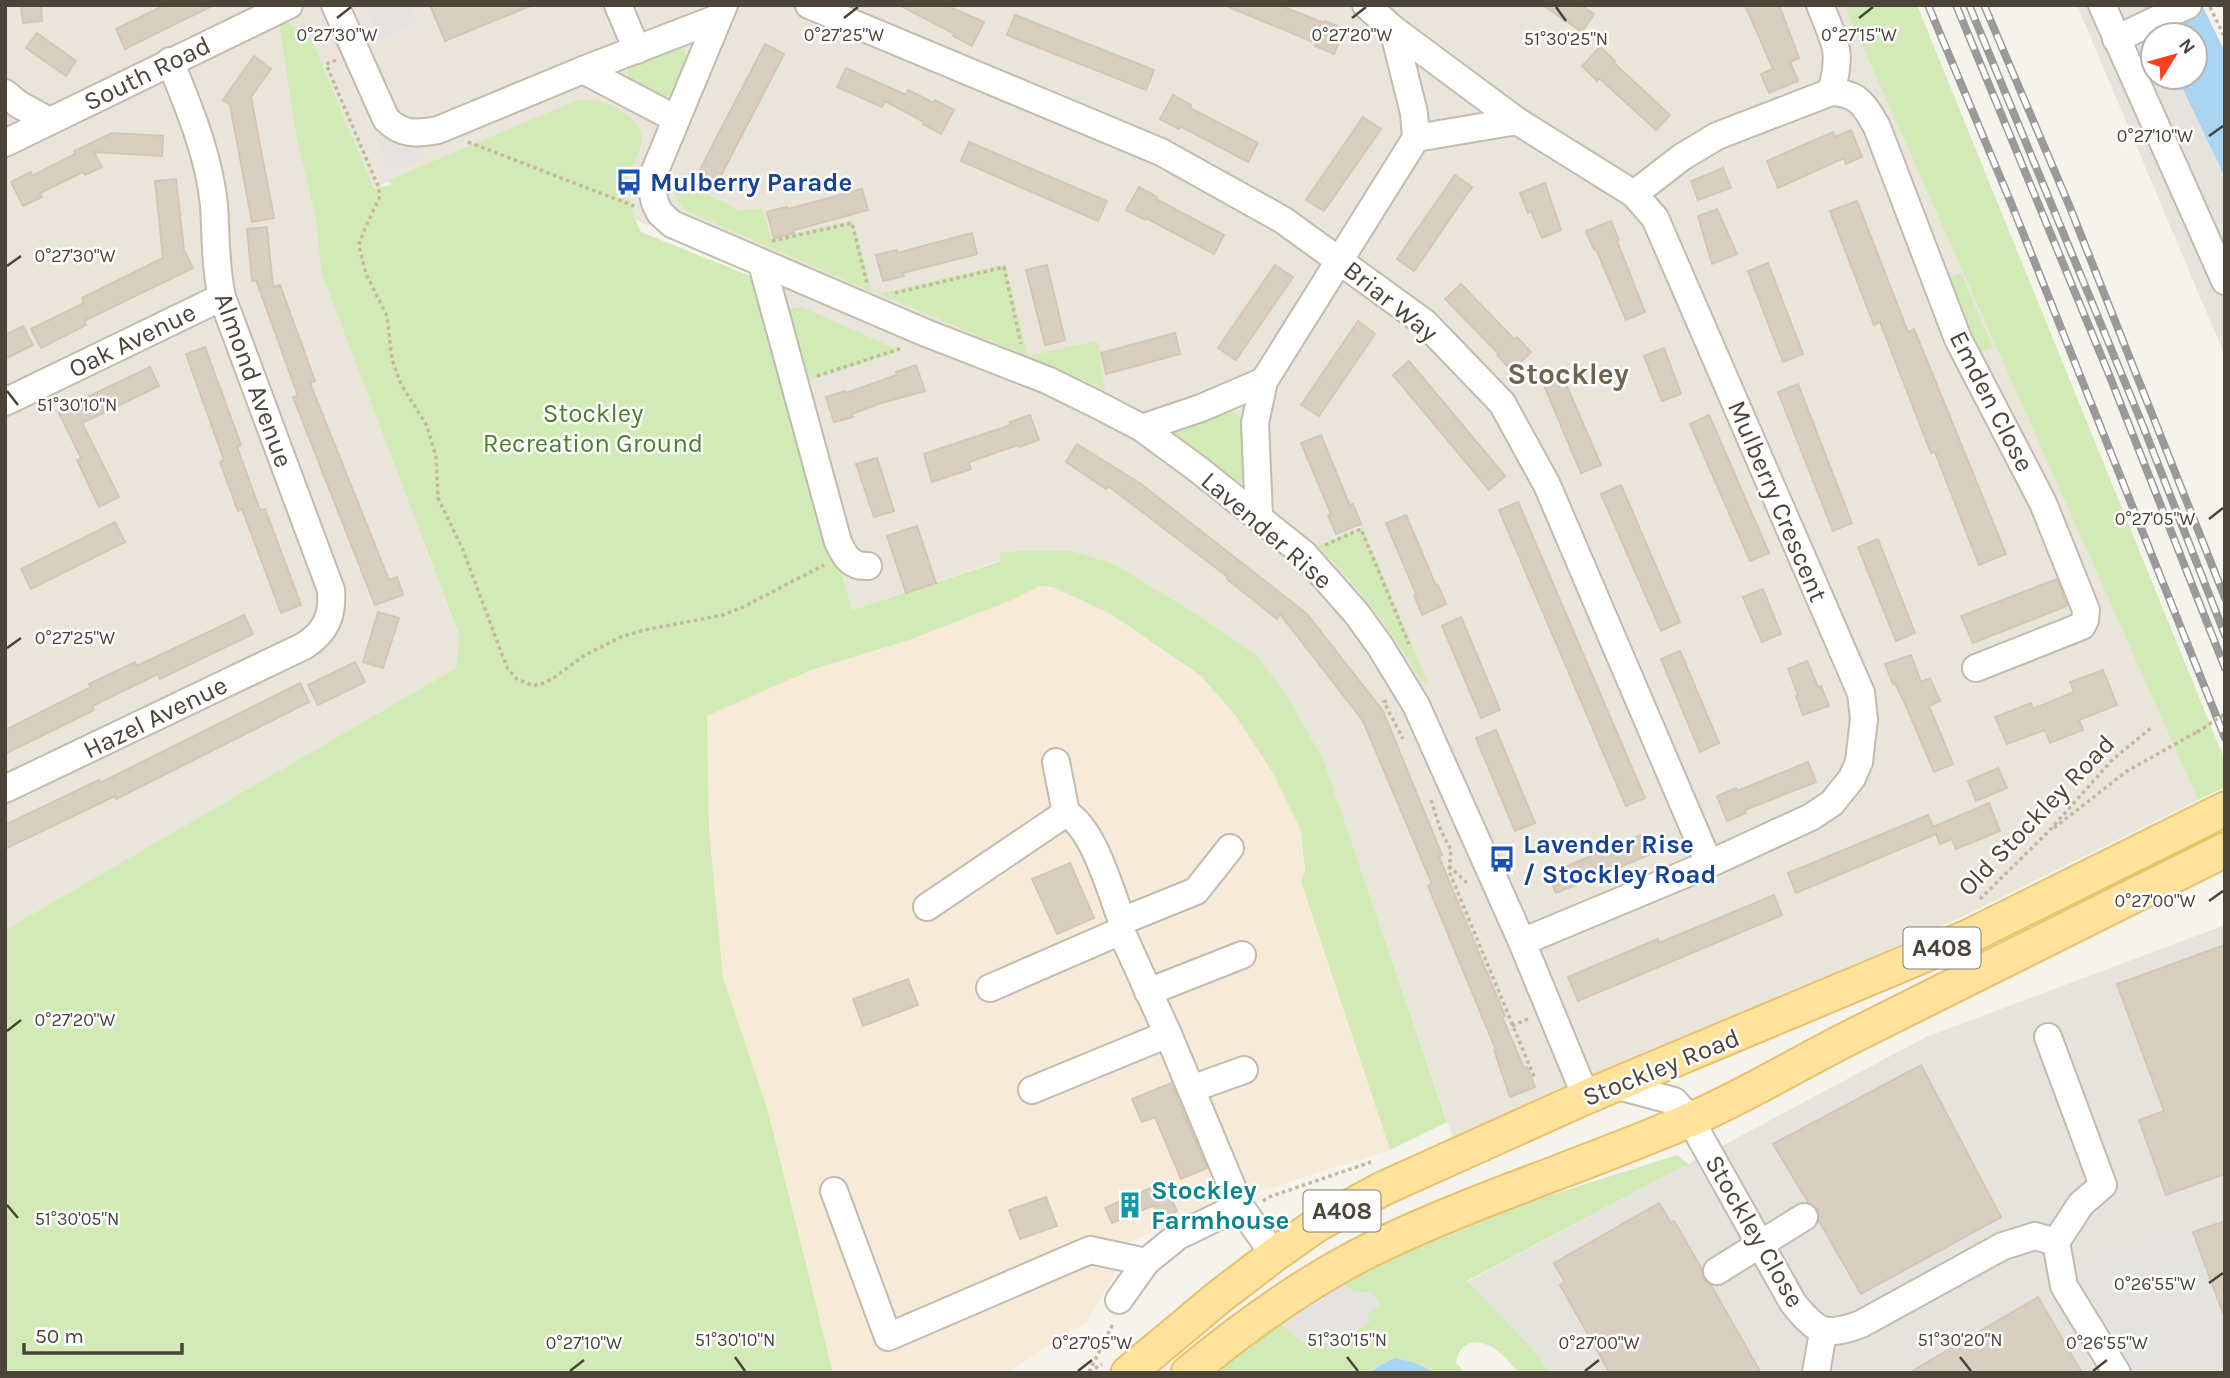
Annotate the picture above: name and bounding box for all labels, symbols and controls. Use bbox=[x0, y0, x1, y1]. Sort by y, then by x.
north arrow bbox=[2139, 21, 2209, 91]
text: 0°27'30"W bbox=[296, 24, 378, 46]
text: 0°27'25"W bbox=[804, 24, 884, 46]
text: 0°27'20"W bbox=[1312, 24, 1392, 46]
text: 0°27'15"W bbox=[1821, 24, 1897, 46]
text: 51°30'25"N bbox=[1524, 28, 1608, 50]
street label: South Road bbox=[79, 29, 216, 117]
text: N bbox=[2174, 34, 2200, 58]
text: 0°27'10"W bbox=[2117, 125, 2193, 147]
bus stop icon: Mulberry Parade bbox=[614, 167, 644, 197]
place label: Mulberry Parade bbox=[650, 167, 852, 198]
text: 0°27'30"W bbox=[34, 245, 116, 267]
street label: Briar Way bbox=[1337, 254, 1444, 349]
street label: Almond Avenue bbox=[208, 289, 299, 472]
street label: Oak Avenue bbox=[64, 296, 201, 385]
street label: Emden Close bbox=[1943, 326, 2040, 477]
district label: Stockley bbox=[1507, 356, 1629, 392]
text: 51°30'10"N bbox=[37, 394, 117, 416]
street label: Mulberry Crescent bbox=[1721, 396, 1834, 607]
park label: Stockley Recreation Ground bbox=[483, 398, 703, 459]
street label: Lavender Rise bbox=[1195, 465, 1339, 596]
text: 0°27'05"W bbox=[2115, 508, 2195, 530]
text: 0°27'25"W bbox=[35, 627, 115, 649]
street label: Hazel Avenue bbox=[78, 669, 232, 766]
street label: Old Stockley Road bbox=[1952, 728, 2121, 902]
place label: Lavender Rise / Stockley Road bbox=[1523, 829, 1717, 890]
bus stop icon: Lavender Rise / Stockley Road bbox=[1487, 844, 1517, 874]
text: 0°27'00"W bbox=[2114, 890, 2196, 912]
road number: A408 bbox=[1904, 928, 1980, 968]
text: 0°27'20"W bbox=[35, 1009, 115, 1031]
street label: Stockley Road bbox=[1578, 1022, 1744, 1113]
street label: Stockley Close bbox=[1698, 1149, 1811, 1313]
place label: Stockley Farmhouse bbox=[1151, 1175, 1289, 1236]
building icon: Stockley Farmhouse bbox=[1115, 1190, 1145, 1220]
road number: A408 bbox=[1304, 1190, 1380, 1232]
text: 51°30'05"N bbox=[35, 1208, 119, 1230]
text: 0°26'55"W bbox=[2114, 1273, 2196, 1295]
scale bar bbox=[24, 1312, 182, 1356]
text: 50 m bbox=[35, 1324, 84, 1348]
text: 51°30'10"N bbox=[695, 1329, 775, 1351]
text: 51°30'15"N bbox=[1307, 1329, 1387, 1351]
text: 51°30'20"N bbox=[1918, 1329, 2002, 1351]
text: 0°27'10"W bbox=[546, 1332, 622, 1354]
text: 0°27'05"W bbox=[1052, 1332, 1132, 1354]
text: 0°27'00"W bbox=[1558, 1332, 1640, 1354]
text: 0°26'55"W bbox=[2066, 1332, 2148, 1354]

